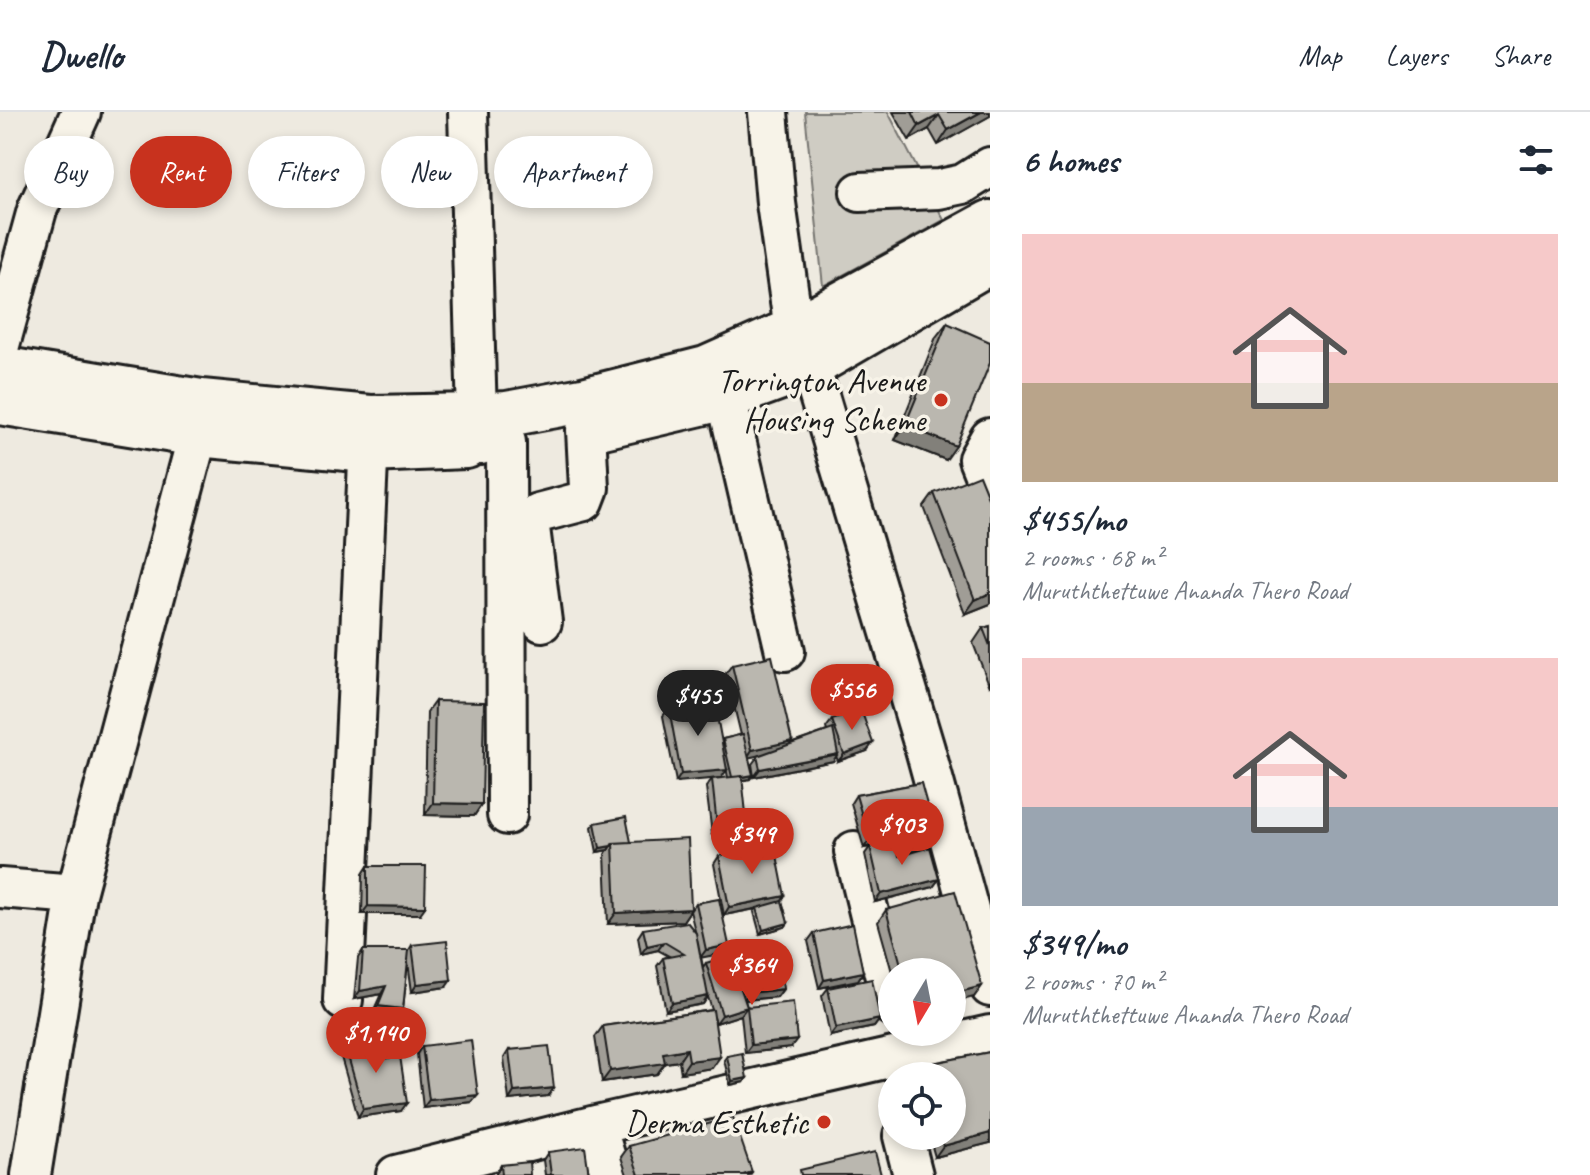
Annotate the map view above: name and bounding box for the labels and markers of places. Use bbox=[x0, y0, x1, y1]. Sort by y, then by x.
place label: Torrington Avenue Housing Scheme bbox=[717, 359, 927, 441]
marker: Torrington Avenue Housing Scheme bbox=[932, 391, 950, 409]
pin: $556 bbox=[805, 664, 899, 732]
pin: $455 bbox=[651, 670, 745, 738]
pin: $903 bbox=[855, 799, 949, 867]
pin: $349 bbox=[705, 808, 799, 876]
pin: $364 bbox=[705, 939, 799, 1007]
pin: $1,140 bbox=[311, 1007, 441, 1075]
place label: Derma Esthetic bbox=[625, 1101, 810, 1144]
marker: Derma Esthetic bbox=[815, 1113, 833, 1131]

